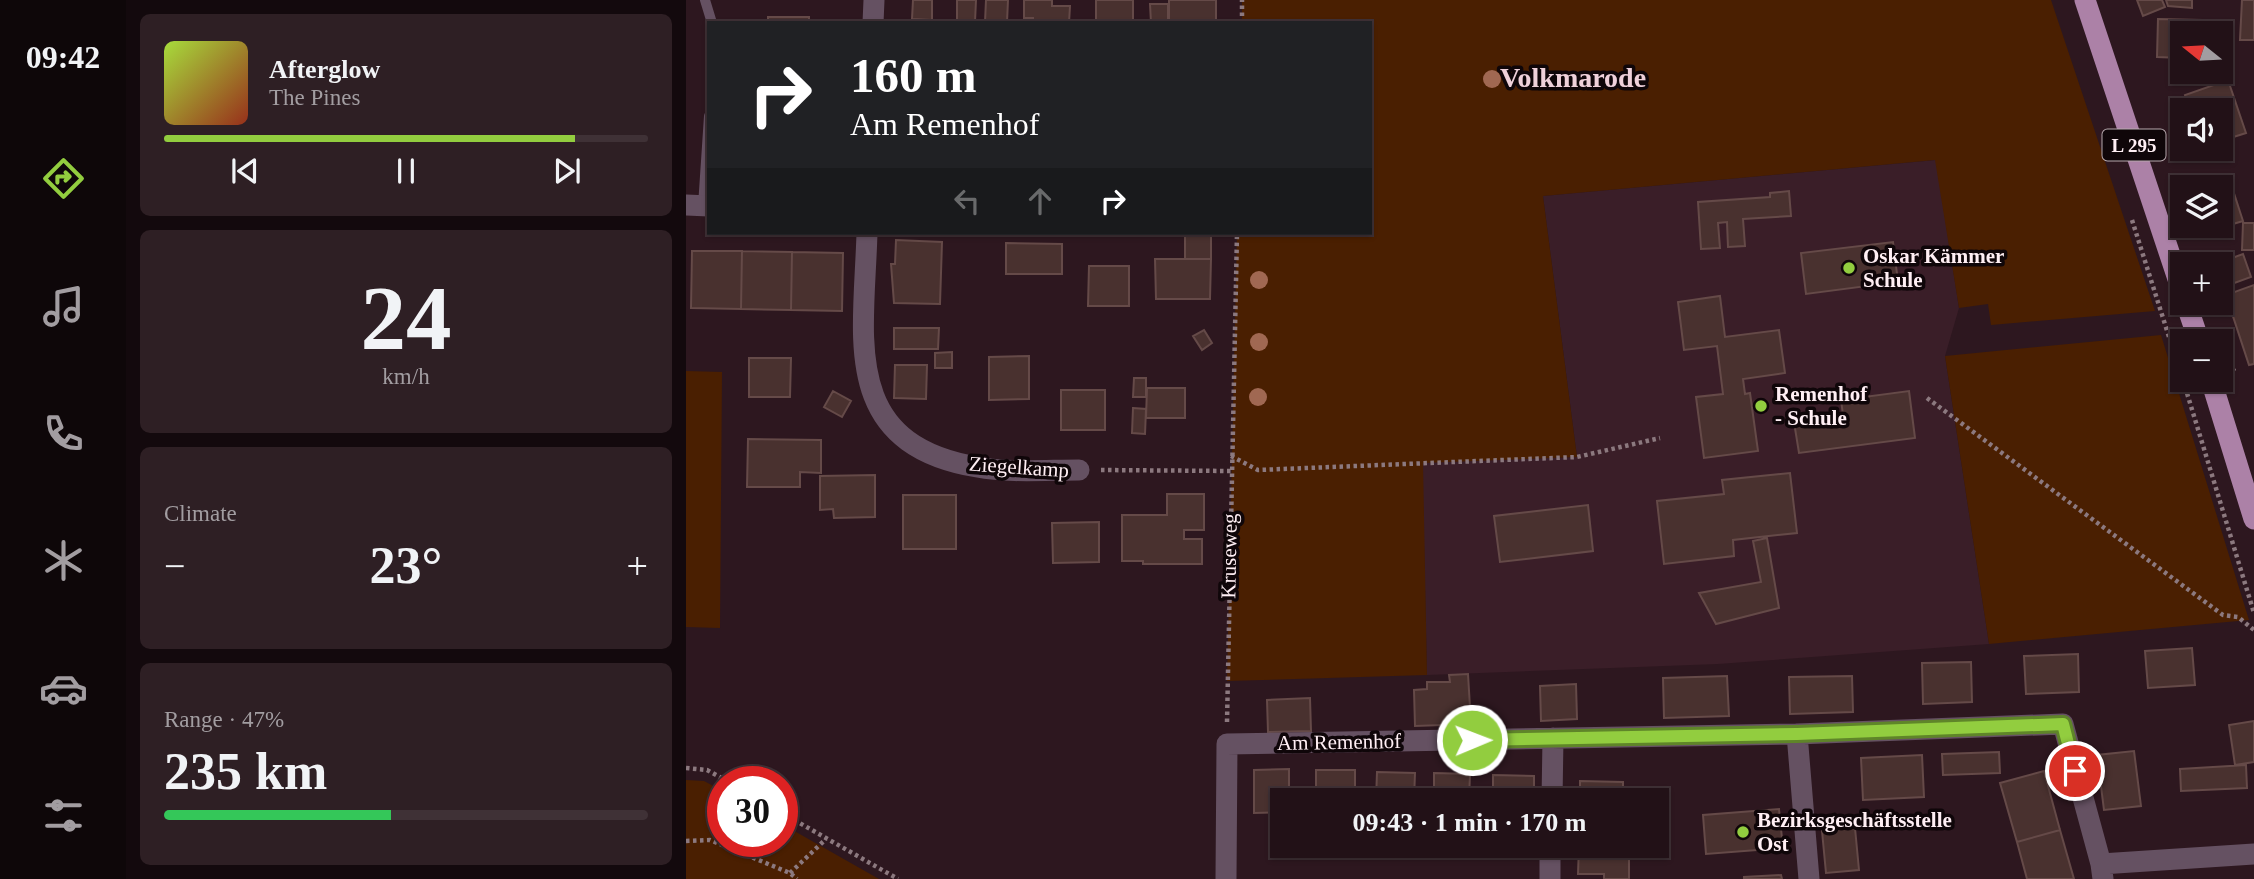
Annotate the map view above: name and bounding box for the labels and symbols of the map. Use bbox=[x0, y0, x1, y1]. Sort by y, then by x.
north arrow bbox=[2170, 21, 2233, 84]
district label: Volkmarode bbox=[1500, 62, 1646, 93]
road number: L 295 bbox=[2102, 130, 2166, 160]
place label: Oskar Kämmer Schule bbox=[1863, 244, 2004, 292]
marker: Oskar Kämmer Schule bbox=[1841, 260, 1857, 276]
place label: Remenhof - Schule bbox=[1775, 382, 1868, 430]
marker: Remenhof - Schule bbox=[1753, 398, 1769, 414]
street label: Ziegelkamp bbox=[968, 452, 1070, 482]
street label: Kruseweg bbox=[1216, 513, 1242, 599]
position arrow bbox=[1435, 703, 1509, 777]
street label: Am Remenhof bbox=[1277, 729, 1401, 755]
pin bbox=[2045, 741, 2105, 801]
speed limit sign: 30 bbox=[707, 766, 798, 857]
place label: Bezirksgeschäftsstelle Ost bbox=[1757, 808, 1952, 856]
marker: Bezirksgeschäftsstelle Ost bbox=[1735, 824, 1751, 840]

